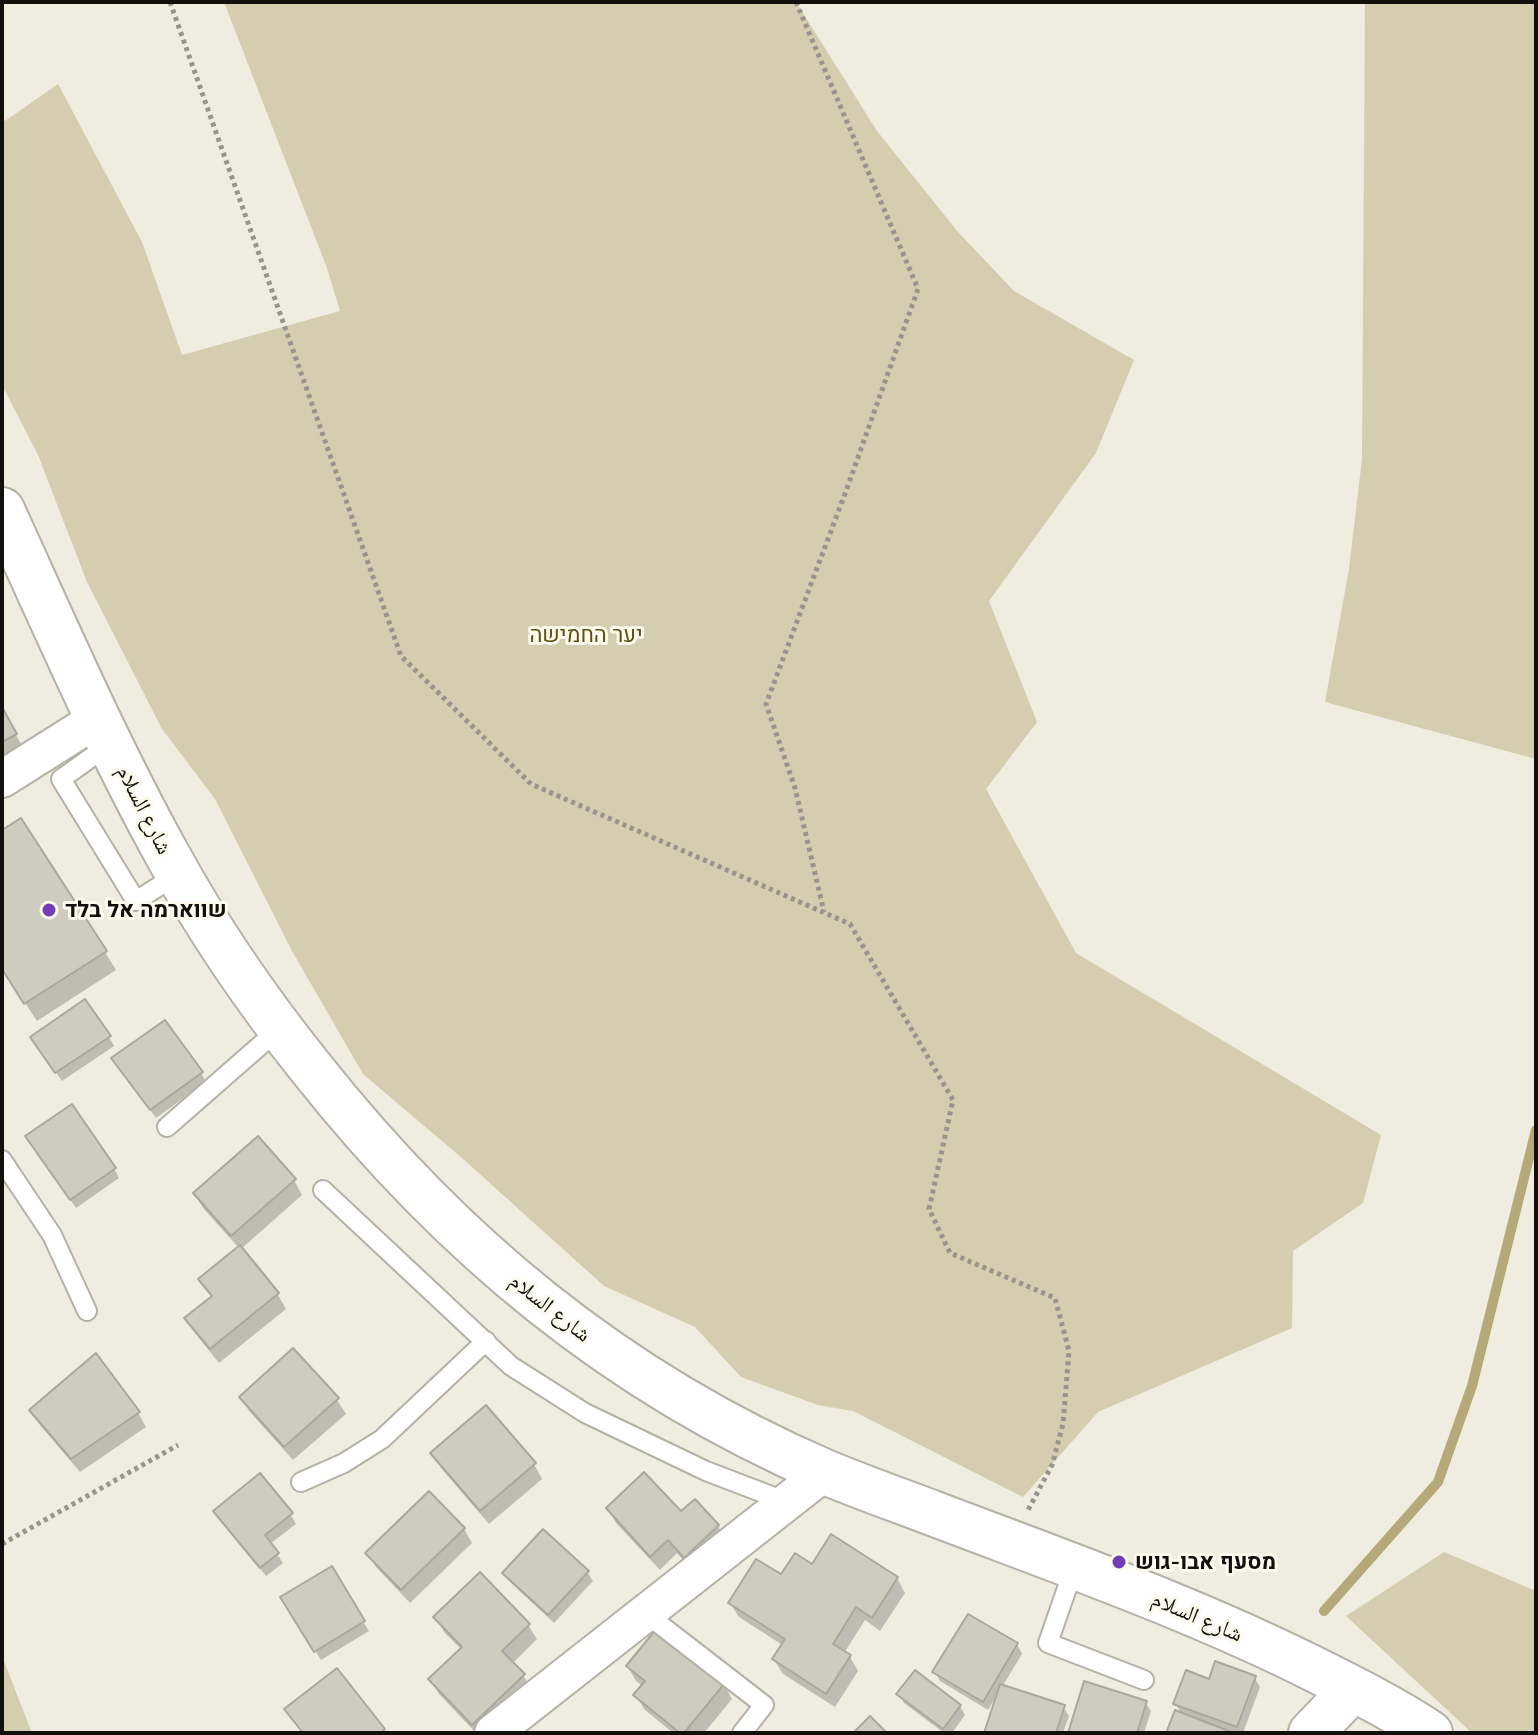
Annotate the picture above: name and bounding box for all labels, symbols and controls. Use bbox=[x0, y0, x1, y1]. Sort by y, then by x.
park label: יער החמישה bbox=[529, 622, 643, 648]
street label: شارع السلام bbox=[110, 761, 178, 859]
place label: שווארמה אל בלד bbox=[65, 897, 227, 923]
marker: שווארמה אל בלד bbox=[40, 901, 58, 919]
street label: شارع السلام bbox=[504, 1268, 596, 1348]
place label: מסעף אבו-גוש bbox=[1135, 1549, 1276, 1575]
marker: מסעף אבו-גוש bbox=[1110, 1553, 1128, 1571]
street label: شارع السلام bbox=[1148, 1586, 1246, 1648]

